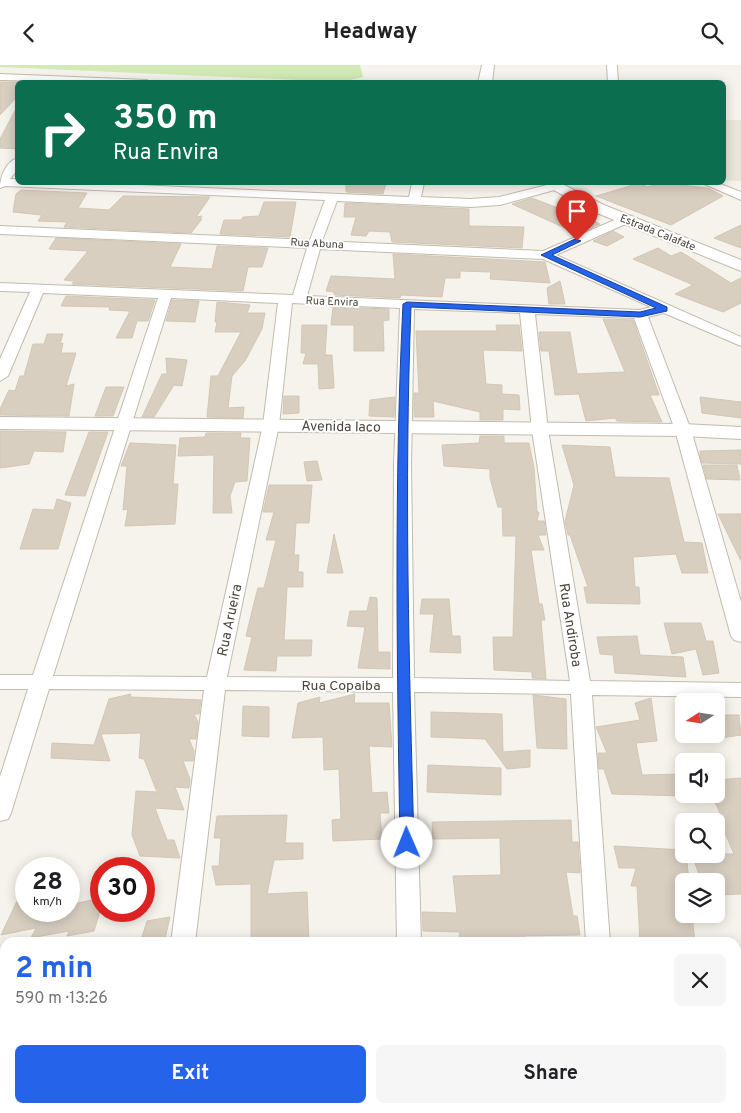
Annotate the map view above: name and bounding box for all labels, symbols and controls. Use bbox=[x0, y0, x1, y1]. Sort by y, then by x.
icon: back bbox=[15, 19, 43, 47]
text: Headway bbox=[324, 19, 417, 46]
icon: search bbox=[698, 19, 726, 47]
text: 350 m bbox=[113, 97, 218, 141]
icon: right bbox=[30, 100, 95, 165]
text: Rua Envira bbox=[113, 140, 219, 167]
pin bbox=[556, 190, 598, 241]
icon: arrive bbox=[563, 197, 591, 225]
street label: Estrada Calafate bbox=[618, 211, 698, 255]
street label: Rua Abuna bbox=[290, 236, 344, 252]
street label: Rua Envira bbox=[305, 294, 359, 310]
street label: Avenida Iaco bbox=[301, 418, 381, 437]
street label: Rua Andiroba bbox=[555, 582, 585, 668]
street label: Rua Arueira bbox=[215, 583, 246, 658]
street label: Rua Copaiba bbox=[301, 678, 381, 695]
north arrow bbox=[675, 693, 725, 743]
map controls bbox=[675, 693, 725, 923]
button: sound bbox=[675, 753, 725, 803]
button: search bbox=[675, 813, 725, 863]
position arrow bbox=[380, 816, 432, 868]
speed limit sign: 30 bbox=[90, 857, 155, 922]
text: 28 bbox=[32, 867, 63, 899]
button: layers bbox=[675, 873, 725, 923]
text: km/h bbox=[33, 894, 62, 910]
text: 2 min bbox=[15, 951, 93, 988]
button: close bbox=[674, 954, 726, 1006]
text: 590 m · 13:26 bbox=[15, 989, 108, 1009]
button: Exit bbox=[15, 1045, 366, 1103]
button: Share bbox=[376, 1045, 726, 1103]

